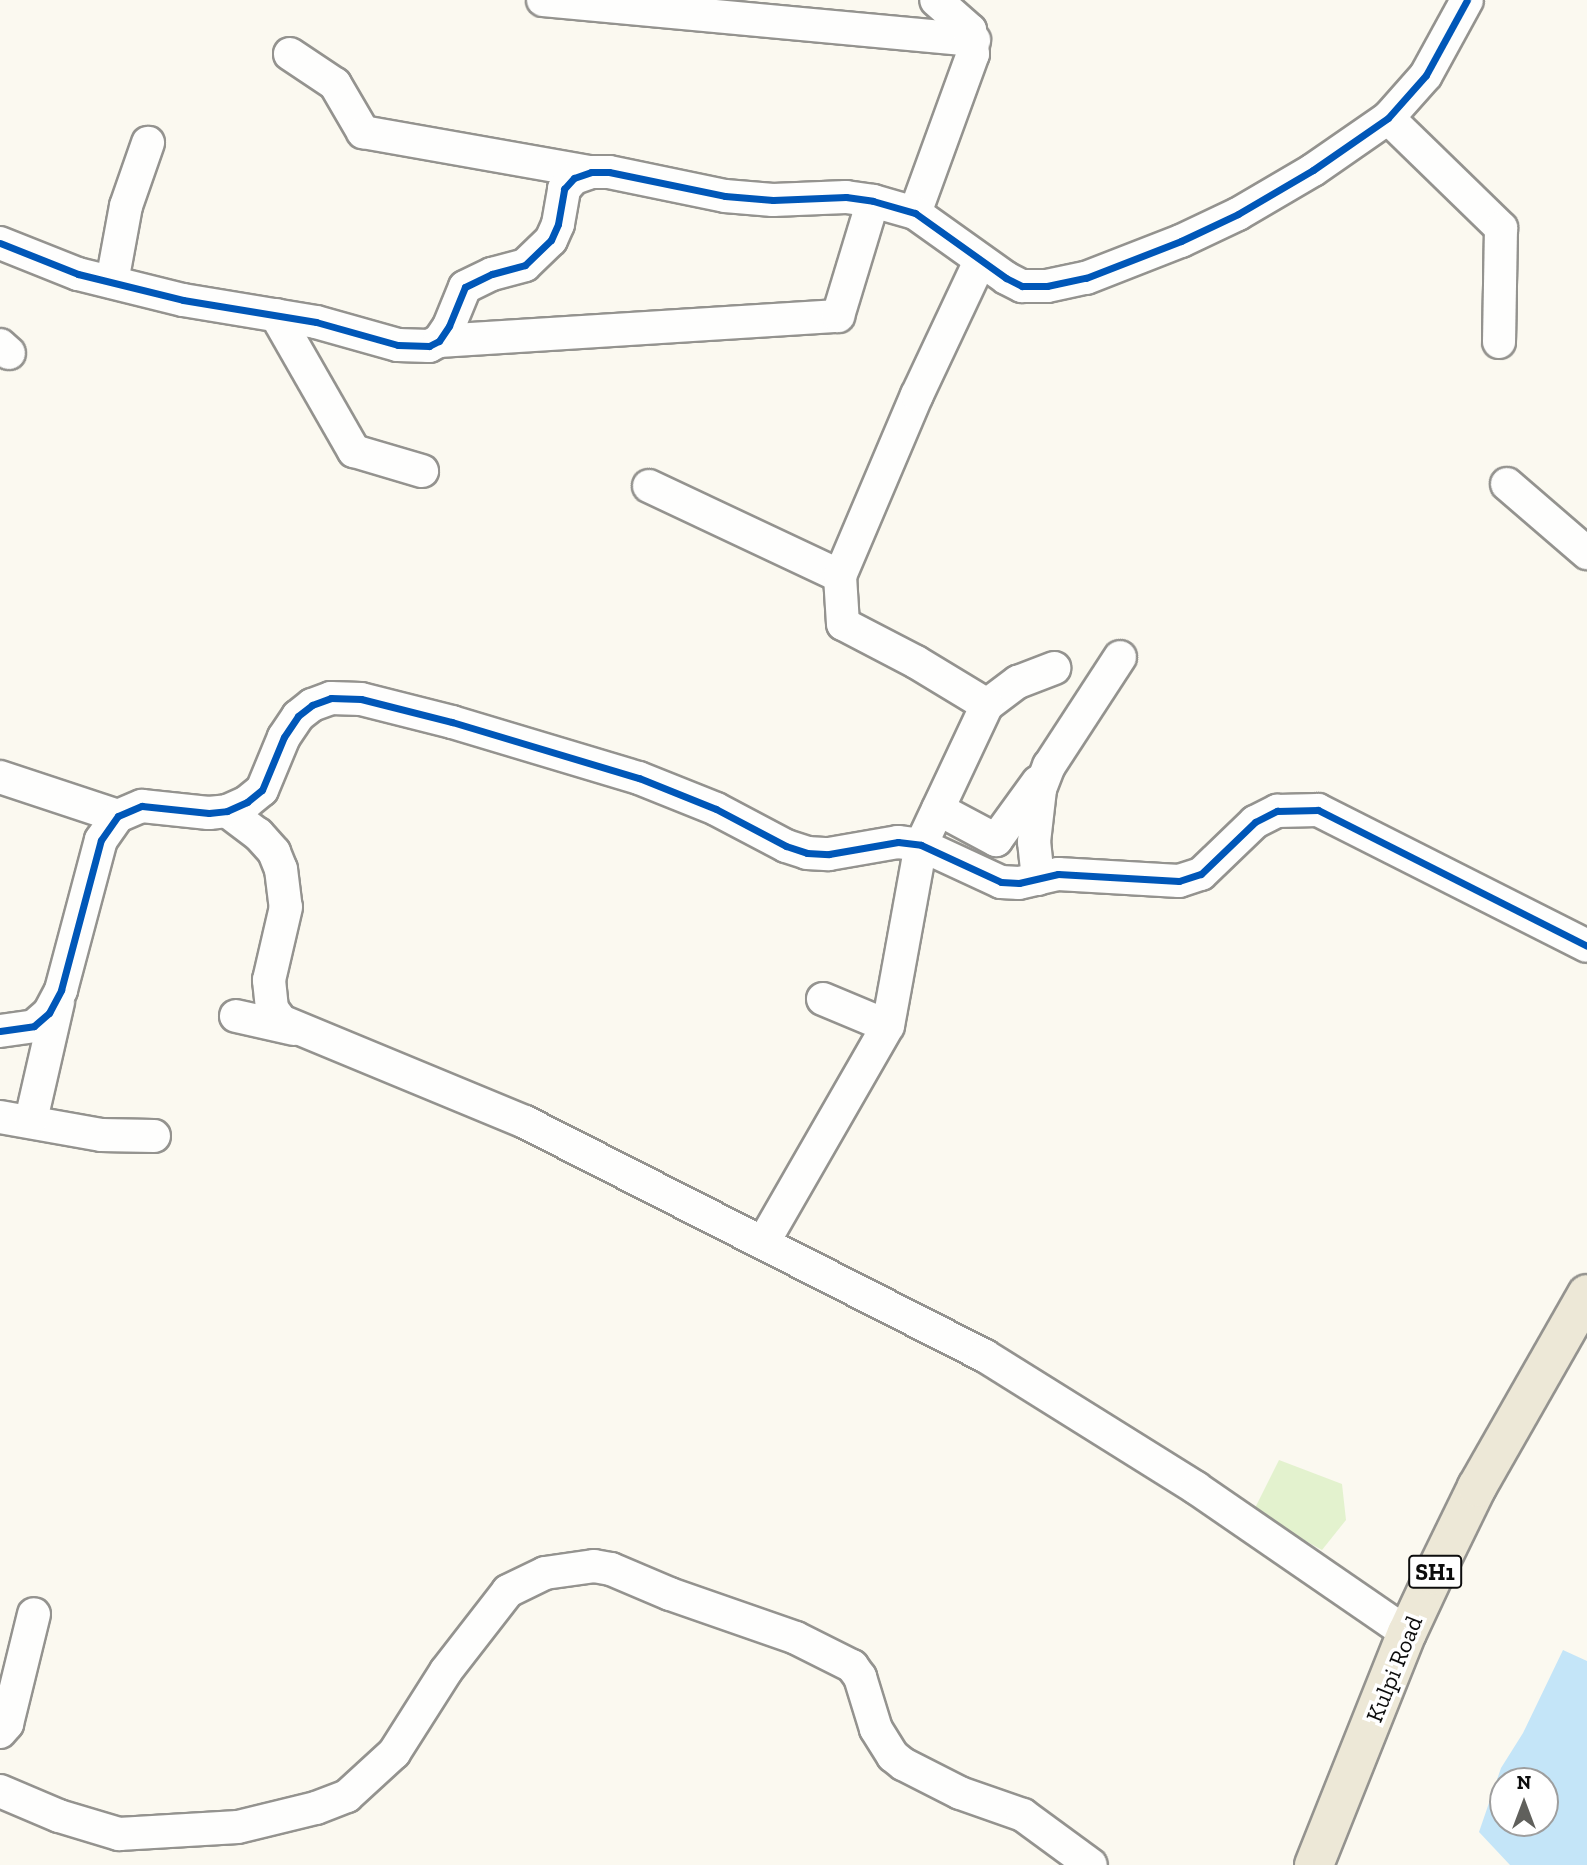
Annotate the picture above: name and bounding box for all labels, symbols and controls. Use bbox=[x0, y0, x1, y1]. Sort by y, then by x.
road number: SH1 bbox=[1407, 1553, 1463, 1592]
street label: Kulpi Road bbox=[1360, 1612, 1428, 1726]
north arrow bbox=[1489, 1767, 1559, 1837]
text: N bbox=[1517, 1771, 1531, 1794]

